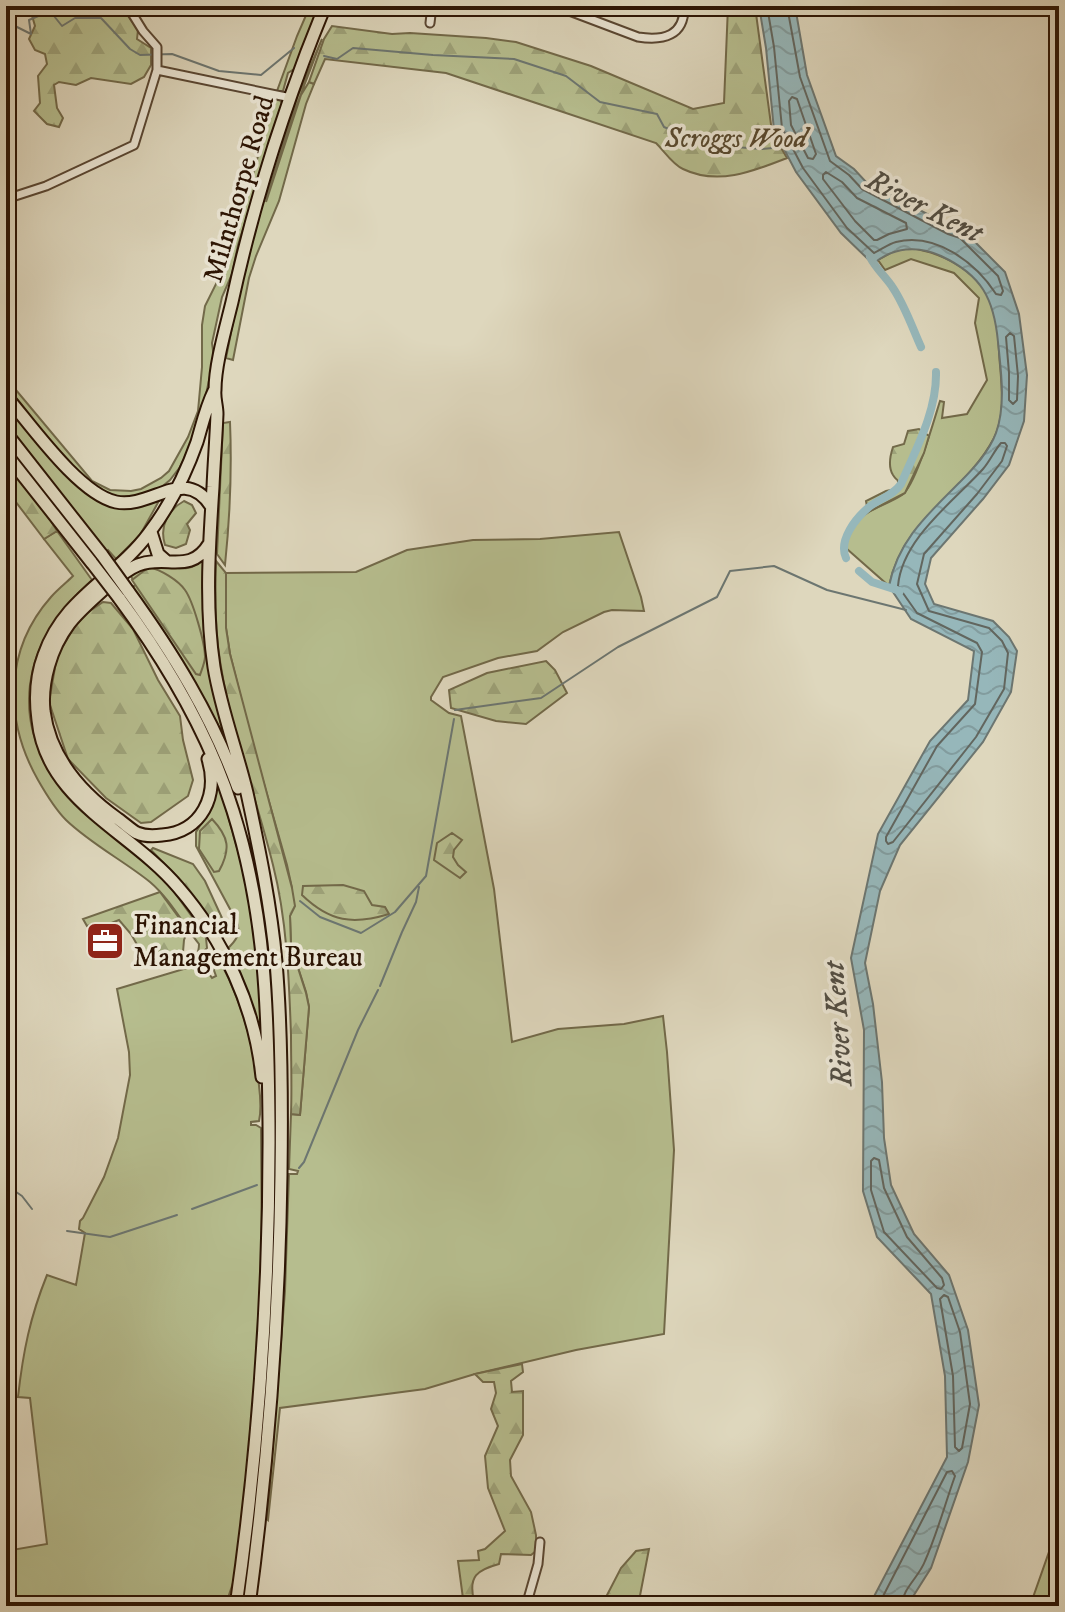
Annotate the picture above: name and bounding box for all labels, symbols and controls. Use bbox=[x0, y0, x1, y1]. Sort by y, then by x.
street label: Milnthorpe Road bbox=[196, 91, 282, 287]
park label: Scroggs Wood bbox=[664, 121, 811, 156]
water label: River Kent bbox=[859, 162, 990, 253]
place label: Financial Management Bureau bbox=[133, 908, 363, 975]
office icon: Financial Management Bureau bbox=[84, 920, 126, 962]
water label: River Kent bbox=[816, 958, 862, 1089]

